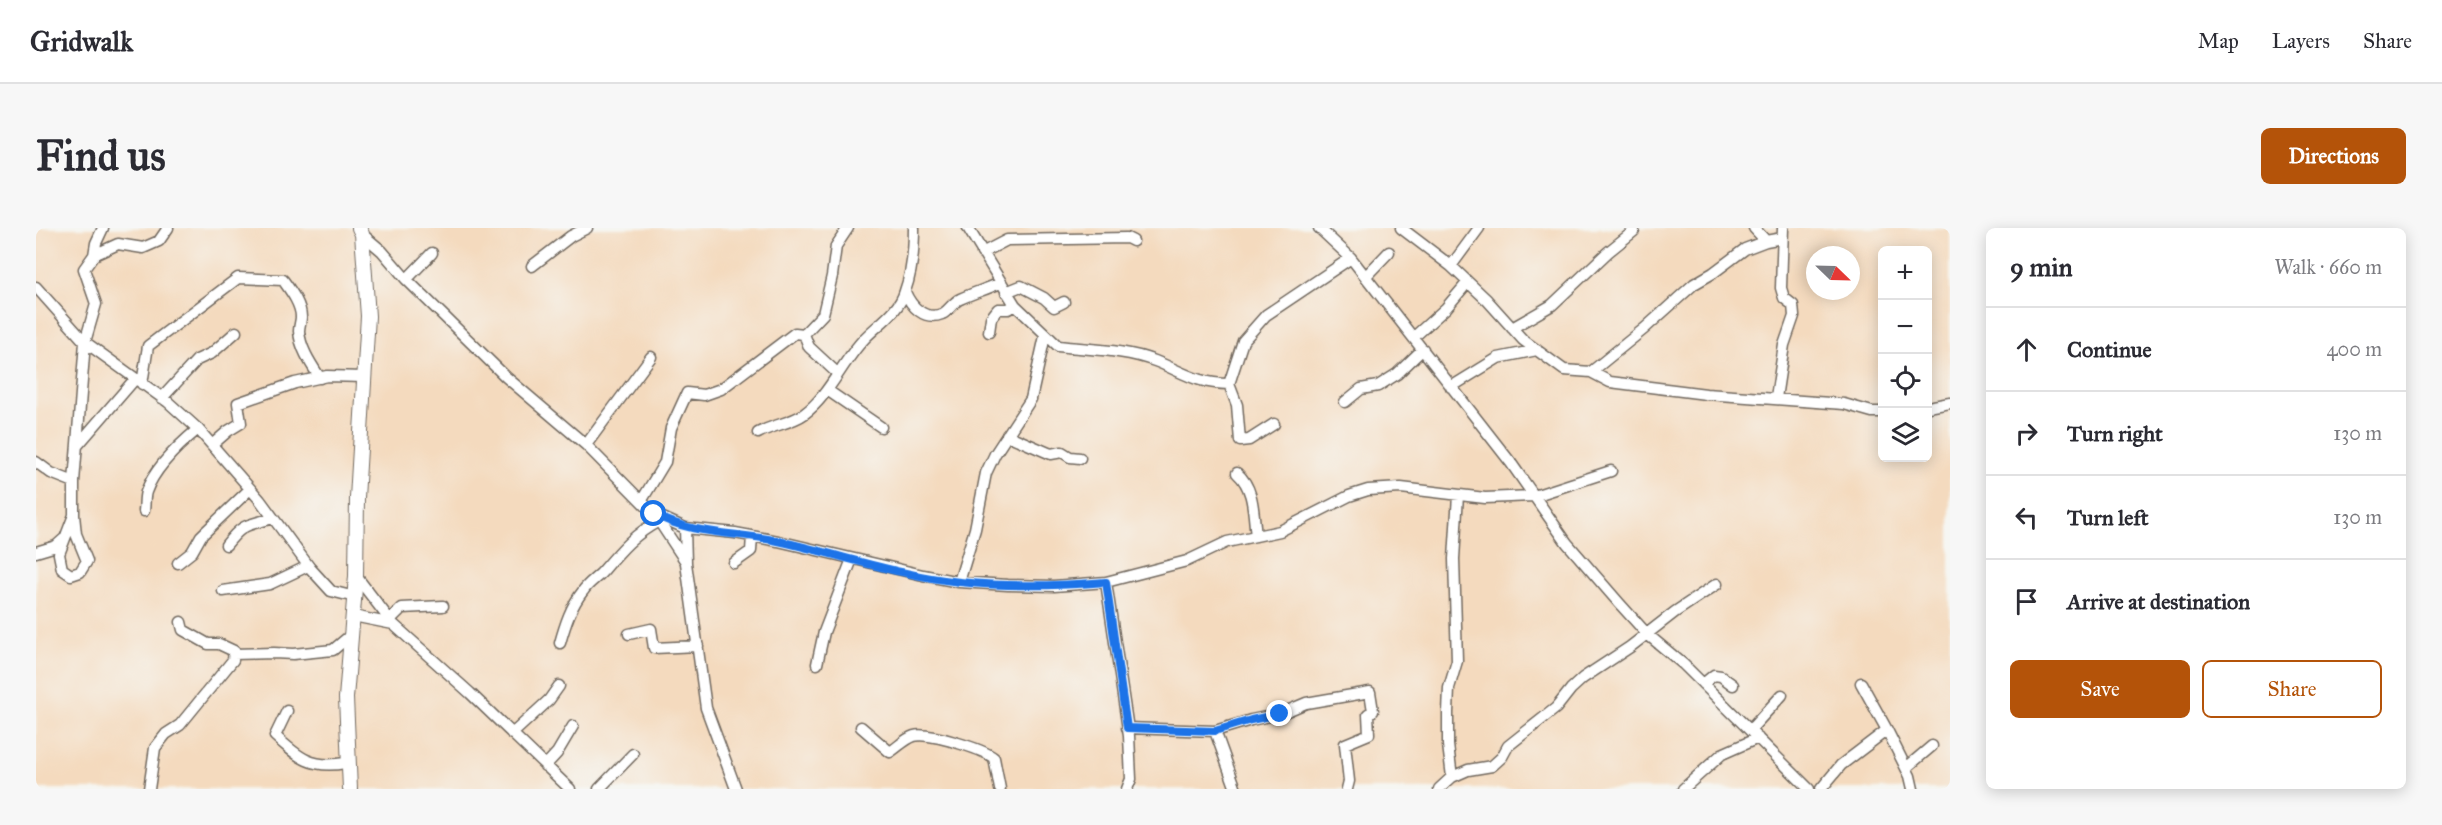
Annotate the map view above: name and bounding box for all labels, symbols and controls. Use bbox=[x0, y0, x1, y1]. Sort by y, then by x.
text: Gridwalk bbox=[30, 24, 133, 59]
text: Map bbox=[2198, 28, 2239, 54]
text: Layers bbox=[2272, 28, 2330, 54]
text: Share bbox=[2363, 28, 2412, 54]
button: Directions bbox=[2261, 128, 2406, 184]
text: Find us bbox=[36, 130, 166, 182]
north arrow bbox=[1806, 246, 1860, 300]
map controls bbox=[1878, 246, 1932, 462]
button: + bbox=[1878, 246, 1932, 300]
text: 9 min bbox=[2010, 251, 2073, 283]
text: Walk · 660 m bbox=[2275, 255, 2382, 279]
button: − bbox=[1878, 300, 1932, 354]
icon: ahead bbox=[2010, 333, 2043, 366]
text: Continue bbox=[2067, 336, 2152, 363]
text: 400 m bbox=[2326, 337, 2382, 361]
button: locate bbox=[1878, 354, 1932, 408]
button: layers bbox=[1878, 408, 1932, 462]
icon: right bbox=[2010, 417, 2043, 450]
text: Turn right bbox=[2067, 420, 2163, 447]
text: 130 m bbox=[2333, 421, 2382, 445]
route start bbox=[640, 500, 666, 526]
icon: left bbox=[2010, 501, 2043, 534]
text: Turn left bbox=[2067, 504, 2149, 531]
text: 130 m bbox=[2333, 505, 2382, 529]
icon: arrive bbox=[2010, 585, 2043, 618]
text: Arrive at destination bbox=[2067, 588, 2250, 615]
button: Save bbox=[2010, 660, 2190, 718]
button: Share bbox=[2202, 660, 2382, 718]
route end bbox=[1266, 700, 1292, 726]

